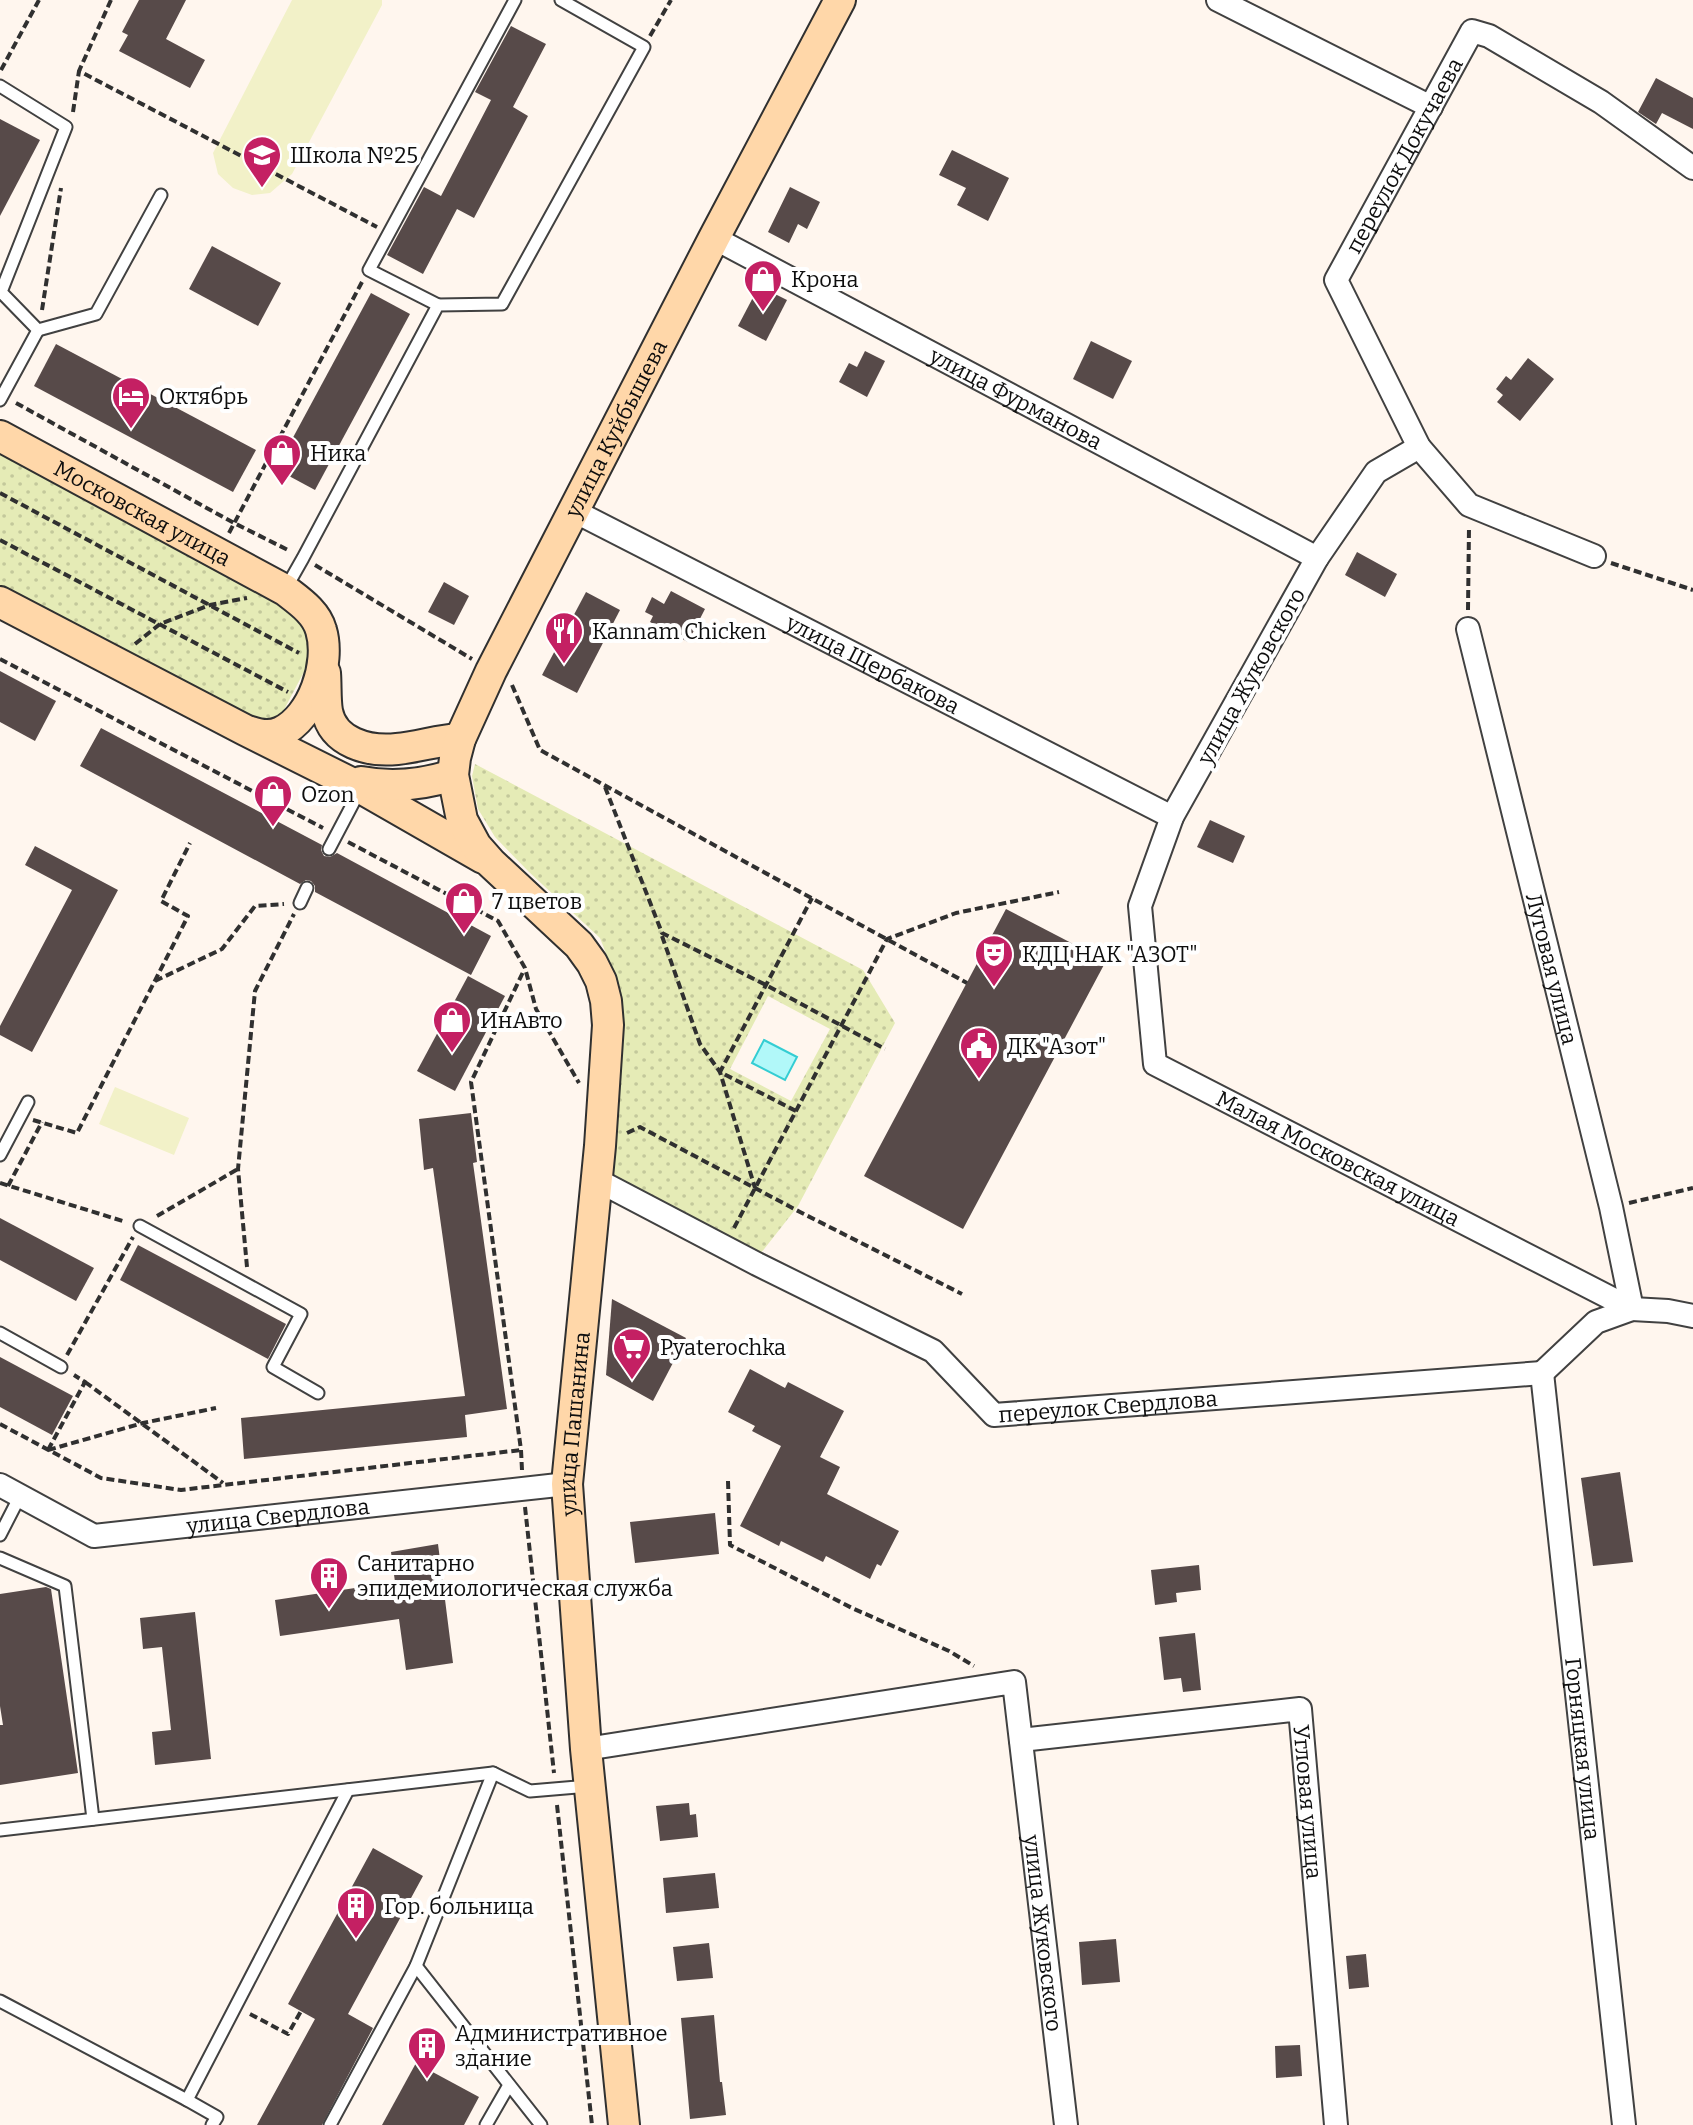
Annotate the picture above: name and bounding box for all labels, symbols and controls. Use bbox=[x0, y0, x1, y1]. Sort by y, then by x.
street label: переулок Докучаева bbox=[1340, 53, 1469, 258]
school or university icon: Школа №25 bbox=[241, 134, 283, 189]
place label: Школа №25 bbox=[290, 142, 418, 169]
shop icon: Крона bbox=[742, 258, 784, 313]
place label: Крона bbox=[791, 266, 859, 293]
street label: улица Куйбышева bbox=[559, 335, 673, 523]
street label: улица Фурманова bbox=[924, 341, 1107, 456]
hotel icon: Октябрь bbox=[110, 375, 152, 430]
place label: Октябрь bbox=[159, 383, 248, 410]
shop icon: Ника bbox=[261, 432, 303, 487]
place label: Ника bbox=[310, 440, 366, 467]
street label: Московская улица bbox=[49, 455, 235, 572]
street label: улица Жуковского bbox=[1191, 583, 1311, 770]
street label: улица Щербакова bbox=[781, 608, 964, 720]
restaurant icon: Kannam Chicken bbox=[543, 610, 585, 665]
place label: Kannam Chicken bbox=[592, 618, 766, 645]
shop icon: Ozon bbox=[252, 773, 294, 828]
place label: Ozon bbox=[301, 781, 355, 808]
shop icon: 7 цветов bbox=[443, 880, 485, 935]
place label: 7 цветов bbox=[492, 888, 582, 915]
street label: Луговая улица bbox=[1520, 890, 1583, 1047]
theatre icon: КДЦ НАК "АЗОТ" bbox=[973, 933, 1015, 988]
place label: КДЦ НАК "АЗОТ" bbox=[1022, 941, 1198, 968]
shop icon: ИнАвто bbox=[431, 999, 473, 1054]
place label: ИнАвто bbox=[480, 1007, 563, 1034]
public building icon: ДК "Азот" bbox=[958, 1025, 1000, 1080]
place label: ДК "Азот" bbox=[1007, 1033, 1106, 1060]
street label: Малая Московская улица bbox=[1211, 1085, 1464, 1232]
supermarket icon: Pyaterochka bbox=[611, 1326, 653, 1381]
street label: улица Пашанина bbox=[554, 1330, 596, 1518]
place label: Pyaterochka bbox=[660, 1334, 786, 1361]
street label: переулок Свердлова bbox=[998, 1385, 1219, 1429]
street label: улица Свердлова bbox=[184, 1493, 371, 1540]
place label: Санитарно эпидемиологическая служба bbox=[357, 1550, 673, 1602]
building icon: Санитарно эпидемиологическая служба bbox=[308, 1555, 350, 1610]
street label: Горняцкая улица bbox=[1559, 1656, 1606, 1841]
street label: Угловая улица bbox=[1287, 1724, 1328, 1880]
street label: улица Жуковского bbox=[1018, 1832, 1068, 2033]
building icon: Гор. больница bbox=[335, 1885, 377, 1940]
place label: Гор. больница bbox=[384, 1893, 534, 1920]
place label: Административное здание bbox=[455, 2020, 668, 2072]
building icon: Административное здание bbox=[406, 2025, 448, 2080]

